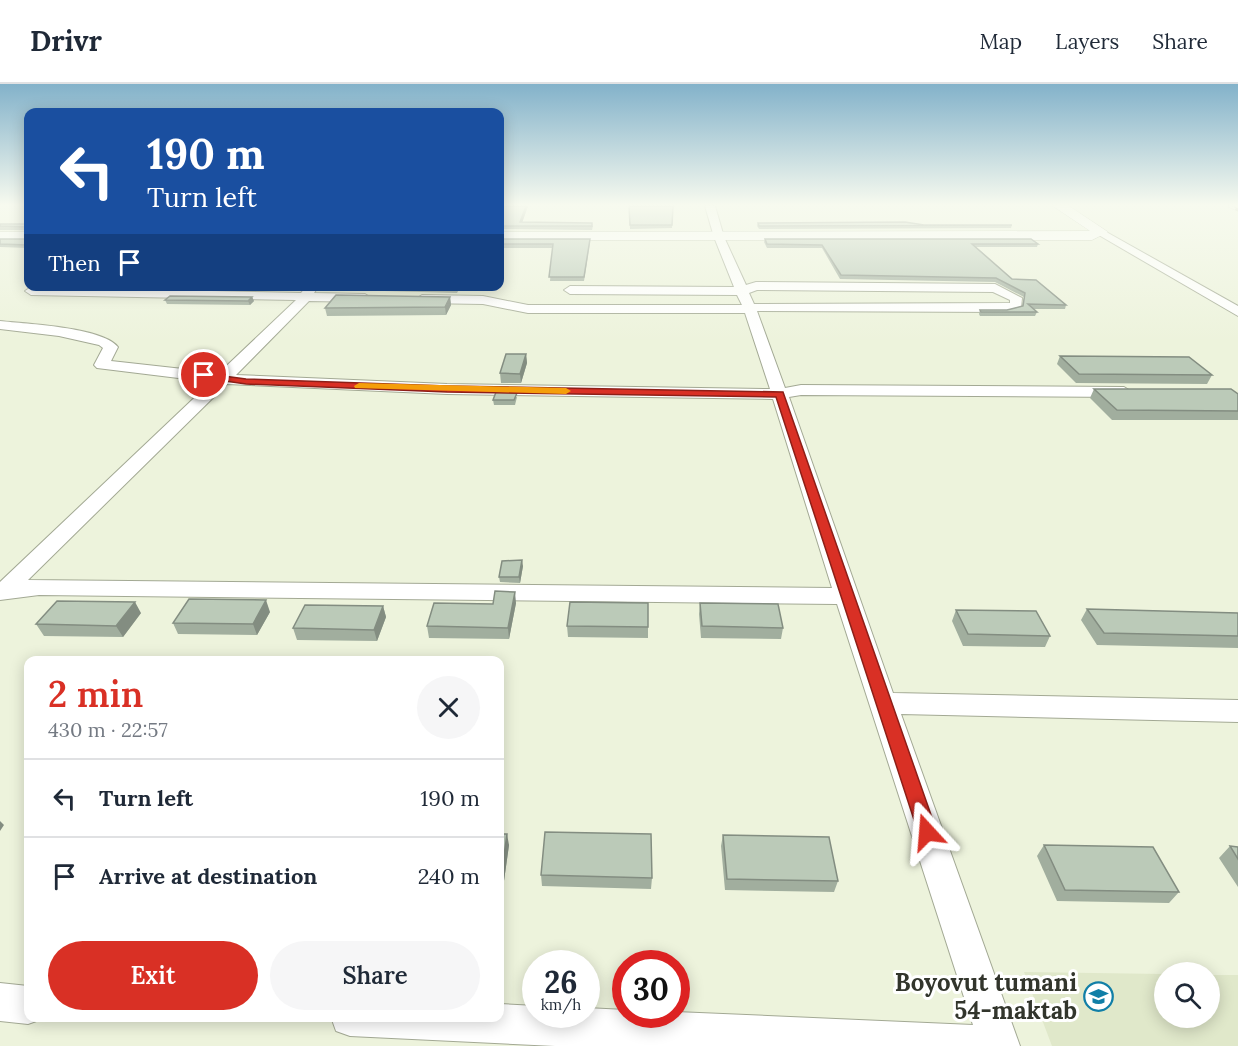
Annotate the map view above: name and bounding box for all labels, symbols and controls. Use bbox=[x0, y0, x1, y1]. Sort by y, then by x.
text: Drivr bbox=[30, 23, 102, 59]
text: Map bbox=[979, 28, 1022, 55]
text: Layers bbox=[1055, 28, 1119, 55]
text: Share bbox=[1152, 28, 1208, 55]
text: 190 m bbox=[147, 127, 265, 181]
icon: left bbox=[48, 132, 126, 210]
text: Turn left bbox=[147, 180, 257, 214]
icon: arrive bbox=[113, 246, 146, 279]
text: Then bbox=[48, 249, 101, 277]
pin bbox=[178, 349, 229, 400]
icon: arrive bbox=[187, 358, 220, 391]
text: 2 min bbox=[48, 671, 143, 717]
button: close bbox=[417, 676, 480, 739]
text: 430 m · 22:57 bbox=[48, 717, 168, 742]
icon: left bbox=[48, 782, 81, 815]
text: Turn left bbox=[99, 784, 193, 812]
text: 190 m bbox=[420, 784, 480, 812]
position arrow bbox=[895, 800, 959, 864]
icon: arrive bbox=[48, 860, 81, 893]
text: Arrive at destination bbox=[99, 862, 317, 890]
text: 240 m bbox=[418, 862, 480, 890]
button: Exit bbox=[48, 941, 258, 1010]
button: Share bbox=[270, 941, 480, 1010]
speed limit sign: 30 bbox=[612, 950, 690, 1028]
map controls bbox=[1154, 962, 1220, 1028]
button: search bbox=[1154, 962, 1220, 1028]
text: 26 bbox=[544, 963, 578, 1001]
place label: Boyovut tumani 54-maktab bbox=[895, 967, 1077, 1026]
school or university icon: Boyovut tumani 54-maktab bbox=[1082, 980, 1114, 1012]
text: km/h bbox=[541, 995, 581, 1014]

